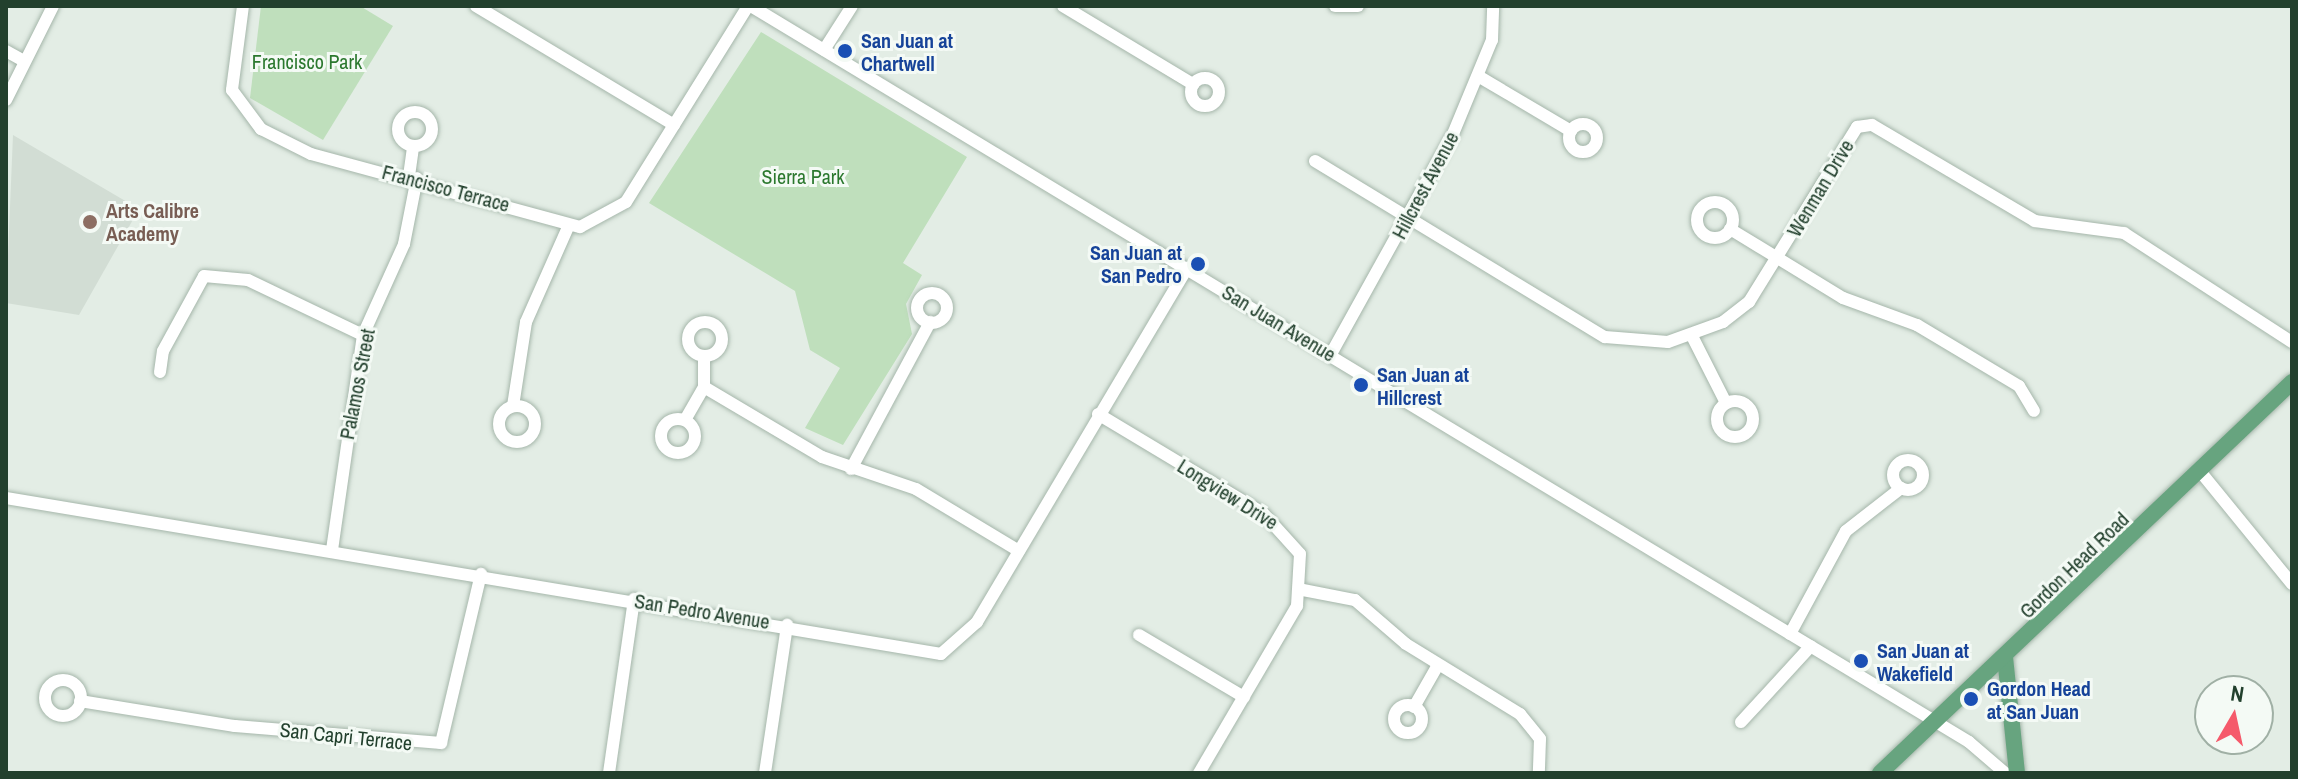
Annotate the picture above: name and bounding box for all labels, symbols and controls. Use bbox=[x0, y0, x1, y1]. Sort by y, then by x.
place label: San Juan at Chartwell bbox=[861, 28, 953, 75]
marker: San Juan at Chartwell bbox=[836, 42, 854, 60]
park label: Francisco Park bbox=[252, 49, 362, 73]
street label: Hillcrest Avenue bbox=[1386, 127, 1464, 243]
street label: Wenman Drive bbox=[1782, 135, 1858, 241]
street label: Francisco Terrace bbox=[380, 159, 512, 217]
park label: Sierra Park bbox=[762, 164, 844, 188]
place label: Arts Calibre Academy bbox=[106, 198, 199, 245]
marker: Arts Calibre Academy bbox=[81, 213, 99, 231]
place label: San Juan at San Pedro bbox=[1090, 240, 1182, 287]
marker: San Juan at San Pedro bbox=[1189, 255, 1207, 273]
street label: San Juan Avenue bbox=[1217, 279, 1341, 367]
street label: Palamos Street bbox=[335, 327, 379, 441]
place label: San Juan at Hillcrest bbox=[1377, 362, 1469, 409]
marker: San Juan at Hillcrest bbox=[1352, 376, 1370, 394]
street label: Longview Drive bbox=[1173, 454, 1283, 534]
street label: Gordon Head Road bbox=[2015, 507, 2133, 623]
street label: San Pedro Avenue bbox=[632, 588, 772, 634]
place label: San Juan at Wakefield bbox=[1877, 638, 1969, 685]
marker: San Juan at Wakefield bbox=[1852, 652, 1870, 670]
north arrow bbox=[2194, 675, 2274, 755]
place label: Gordon Head at San Juan bbox=[1987, 676, 2091, 723]
text: N bbox=[2229, 677, 2246, 709]
marker: Gordon Head at San Juan bbox=[1962, 690, 1980, 708]
street label: San Capri Terrace bbox=[279, 717, 413, 755]

